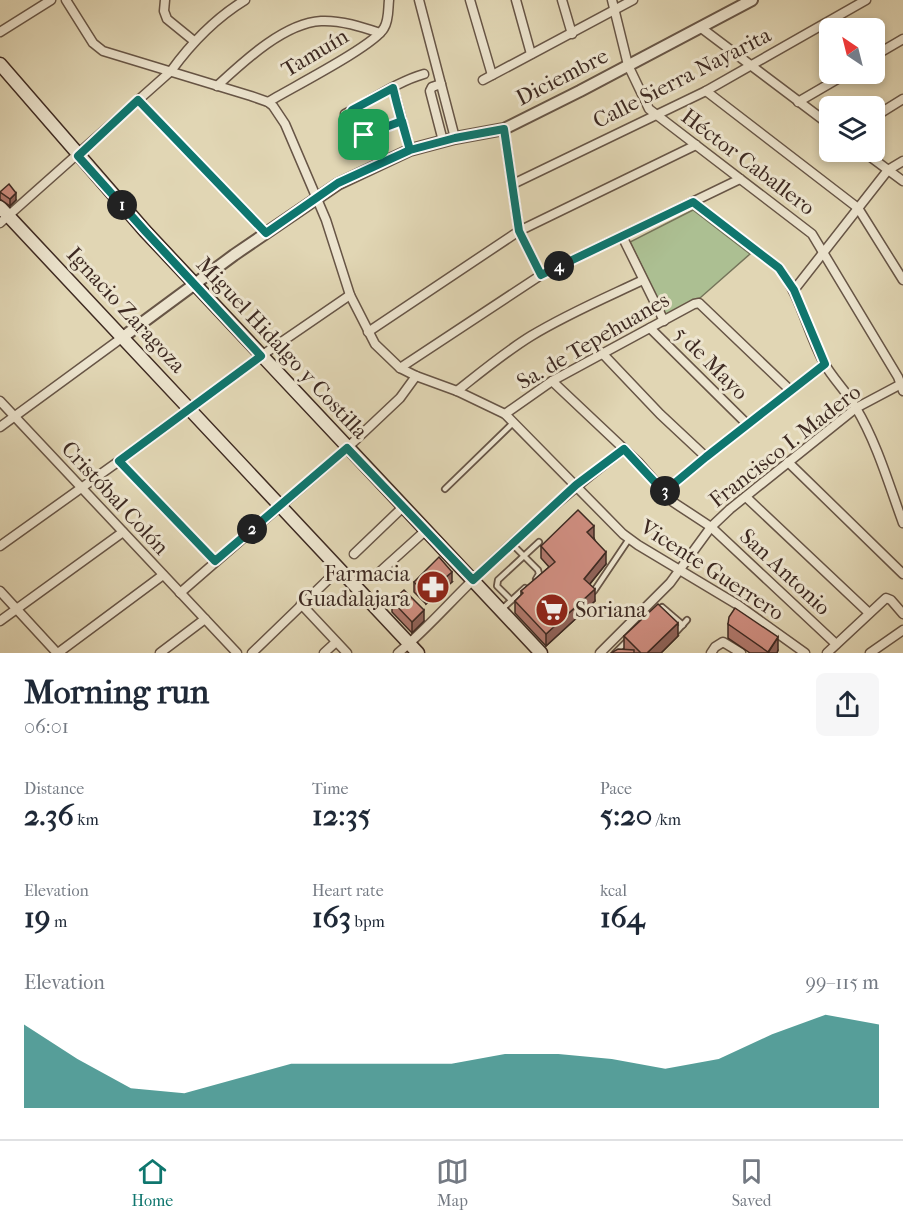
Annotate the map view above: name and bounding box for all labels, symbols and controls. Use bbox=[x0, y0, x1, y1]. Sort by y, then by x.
north arrow bbox=[819, 18, 885, 84]
map controls bbox=[819, 18, 885, 162]
street label: Calle Sierra Nayarita bbox=[589, 22, 776, 134]
street label: Tamuín bbox=[277, 23, 353, 83]
street label: Diciembre bbox=[512, 43, 612, 111]
button: layers bbox=[819, 96, 885, 162]
street label: Héctor Caballero bbox=[676, 103, 820, 221]
pin bbox=[338, 109, 389, 160]
icon: arrive bbox=[347, 118, 380, 151]
pin: 1 bbox=[107, 190, 137, 220]
text: 1 bbox=[119, 195, 125, 214]
street label: Ignacio Zaragoza bbox=[61, 242, 191, 379]
pin: 4 bbox=[544, 251, 574, 281]
street label: Miguel Hidalgo y Costilla bbox=[191, 252, 374, 445]
text: 4 bbox=[554, 256, 564, 275]
street label: Sa. de Tepehuanes bbox=[512, 287, 674, 395]
street label: 5 de Mayo bbox=[669, 321, 753, 405]
street label: Francisco I. Madero bbox=[704, 379, 866, 513]
street label: Cristóbal Colón bbox=[56, 436, 174, 560]
pin: 3 bbox=[650, 476, 680, 506]
text: 3 bbox=[662, 481, 668, 500]
street label: Vicente Guerrero bbox=[635, 513, 789, 626]
pin: 2 bbox=[237, 514, 267, 544]
text: 2 bbox=[248, 519, 256, 538]
street label: San Antonio bbox=[734, 523, 836, 621]
place label: Farmacia Guadalajara bbox=[298, 561, 411, 612]
pharmacy icon: Farmacia Guadalajara bbox=[415, 569, 451, 605]
supermarket icon: Soriana bbox=[534, 592, 570, 628]
place label: Soriana bbox=[575, 597, 647, 623]
text: Morning run bbox=[24, 673, 209, 712]
button: share bbox=[816, 673, 879, 736]
text: 06:01 bbox=[24, 715, 69, 738]
text: Distance bbox=[24, 779, 84, 798]
text: Time bbox=[312, 779, 348, 798]
text: Pace bbox=[600, 779, 632, 798]
text: 2.36 bbox=[24, 798, 74, 833]
text: 12:35 bbox=[312, 798, 371, 833]
text: 5:20 bbox=[600, 798, 652, 833]
text: km bbox=[74, 810, 99, 829]
text: /km bbox=[652, 810, 681, 829]
text: Elevation bbox=[24, 881, 89, 900]
text: Heart rate bbox=[312, 881, 384, 900]
text: kcal bbox=[600, 881, 627, 900]
text: 19 bbox=[24, 900, 50, 935]
text: 163 bbox=[312, 900, 351, 935]
text: 164 bbox=[600, 900, 644, 935]
text: m bbox=[50, 912, 67, 931]
text: bpm bbox=[351, 912, 385, 931]
text: Elevation bbox=[24, 971, 105, 994]
text: 99–115 m bbox=[806, 971, 879, 994]
tab: Home bbox=[131, 1155, 173, 1210]
tab: Map bbox=[436, 1155, 469, 1210]
tab: Saved bbox=[732, 1155, 772, 1210]

